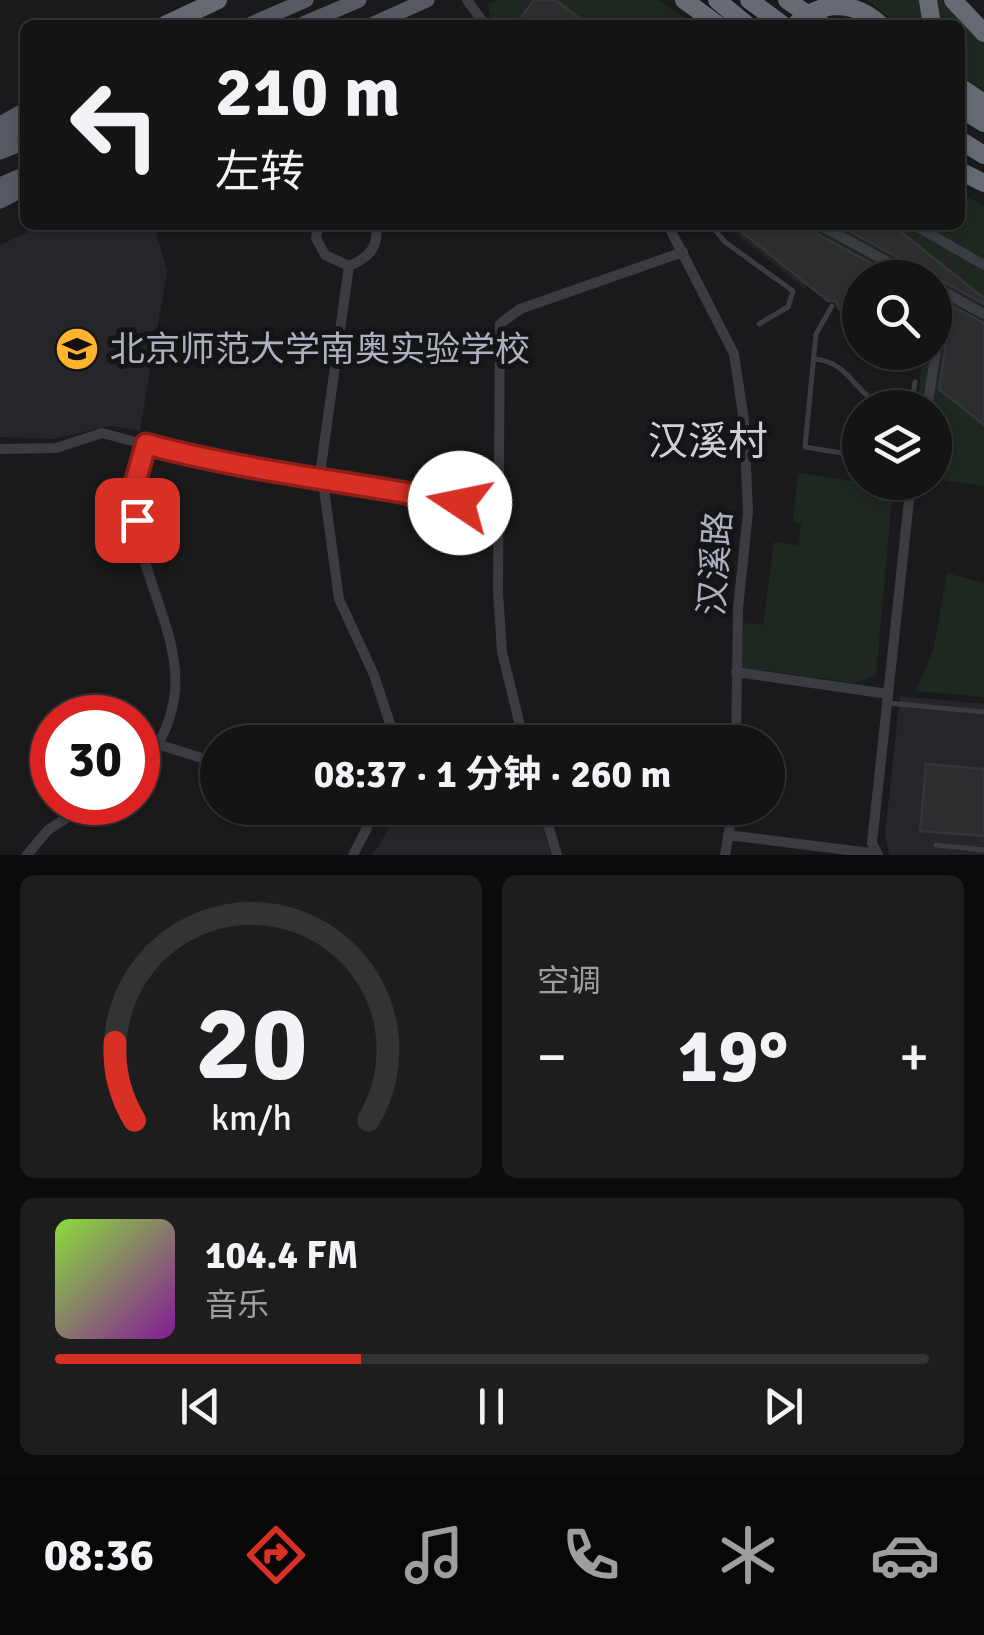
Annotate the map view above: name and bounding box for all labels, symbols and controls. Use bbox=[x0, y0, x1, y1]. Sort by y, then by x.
text: 210 m bbox=[215, 49, 400, 135]
icon: left bbox=[50, 60, 180, 190]
text: 左转 bbox=[215, 145, 305, 200]
map controls bbox=[842, 260, 952, 500]
button: search bbox=[842, 260, 952, 370]
school or university icon: 北京师范大学南奥实验学校 bbox=[54, 326, 100, 372]
place label: 北京师范大学南奥实验学校 bbox=[110, 328, 530, 371]
button: layers bbox=[842, 390, 952, 500]
district label: 汉溪村 bbox=[648, 417, 768, 467]
position arrow bbox=[408, 451, 512, 555]
pin bbox=[95, 478, 180, 563]
icon: arrive bbox=[110, 493, 165, 548]
street label: 汉溪路 bbox=[690, 509, 741, 617]
speed limit sign: 30 bbox=[30, 695, 160, 825]
text: 08:37 · 1 分钟 · 260 m bbox=[314, 751, 671, 798]
text: 空调 bbox=[537, 962, 601, 1001]
text: 20 bbox=[195, 980, 307, 1108]
text: 19° bbox=[678, 1010, 789, 1103]
text: − bbox=[537, 1023, 567, 1091]
text: + bbox=[899, 1023, 929, 1091]
text: km/h bbox=[211, 1096, 291, 1140]
text: 104.4 FM bbox=[205, 1232, 358, 1279]
text: 音乐 bbox=[205, 1286, 269, 1325]
icon: previous bbox=[173, 1379, 228, 1434]
icon: pause bbox=[464, 1379, 519, 1434]
icon: next bbox=[756, 1379, 811, 1434]
icon: directions bbox=[241, 1520, 311, 1590]
icon: music bbox=[399, 1520, 469, 1590]
icon: phone bbox=[556, 1520, 626, 1590]
icon: climate bbox=[713, 1520, 783, 1590]
icon: car bbox=[870, 1520, 940, 1590]
text: 08:36 bbox=[44, 1528, 154, 1583]

